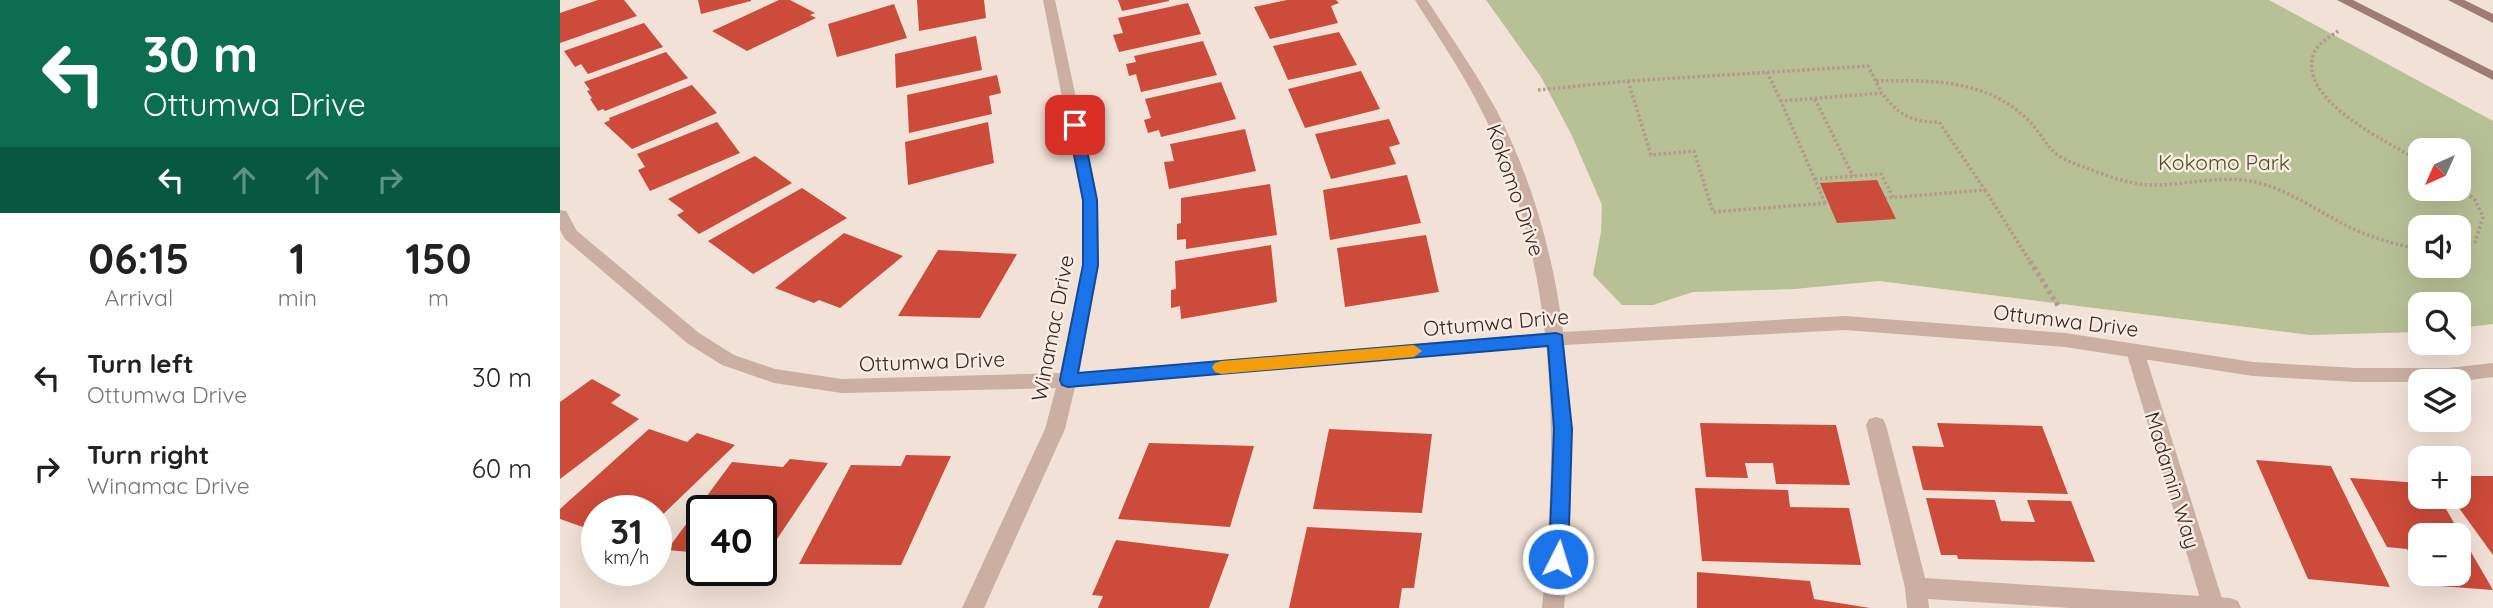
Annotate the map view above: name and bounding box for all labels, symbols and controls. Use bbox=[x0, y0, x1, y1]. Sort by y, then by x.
text: 30 m bbox=[143, 23, 258, 84]
icon: left bbox=[28, 28, 119, 119]
text: Ottumwa Drive bbox=[143, 84, 366, 124]
pin bbox=[1045, 95, 1105, 155]
icon: arrive bbox=[1056, 106, 1094, 144]
street label: Kokomo Drive bbox=[1481, 121, 1551, 259]
north arrow bbox=[2408, 138, 2471, 201]
map controls bbox=[2408, 138, 2471, 586]
park label: Kokomo Park bbox=[2158, 149, 2290, 175]
icon: left bbox=[152, 161, 190, 199]
icon: ahead bbox=[225, 161, 263, 199]
icon: ahead bbox=[298, 161, 336, 199]
icon: right bbox=[371, 161, 409, 199]
button: sound bbox=[2408, 215, 2471, 278]
text: 06:15 bbox=[88, 232, 189, 285]
text: 1 bbox=[289, 232, 306, 285]
text: 150 bbox=[405, 232, 472, 285]
street label: Winamac Drive bbox=[1025, 253, 1079, 403]
text: Arrival bbox=[104, 283, 173, 312]
text: min bbox=[278, 283, 317, 312]
text: m bbox=[428, 283, 449, 312]
button: search bbox=[2408, 292, 2471, 355]
street label: Ottumwa Drive bbox=[1992, 298, 2140, 342]
street label: Ottumwa Drive bbox=[1422, 303, 1570, 341]
street label: Ottumwa Drive bbox=[858, 345, 1006, 377]
text: Turn left bbox=[87, 347, 194, 380]
icon: left bbox=[28, 359, 66, 397]
text: 30 m bbox=[472, 361, 532, 394]
button: layers bbox=[2408, 369, 2471, 432]
text: Ottumwa Drive bbox=[87, 380, 247, 409]
street label: Madamin Way bbox=[2140, 408, 2206, 552]
text: Turn right bbox=[87, 438, 209, 471]
button: + bbox=[2408, 446, 2471, 509]
icon: right bbox=[28, 450, 66, 488]
text: 60 m bbox=[472, 452, 532, 485]
text: Winamac Drive bbox=[87, 471, 250, 500]
speed limit sign: 40 bbox=[686, 495, 777, 586]
text: 31 bbox=[610, 509, 643, 553]
position arrow bbox=[1521, 522, 1595, 596]
button: − bbox=[2408, 523, 2471, 586]
text: km/h bbox=[604, 546, 649, 569]

